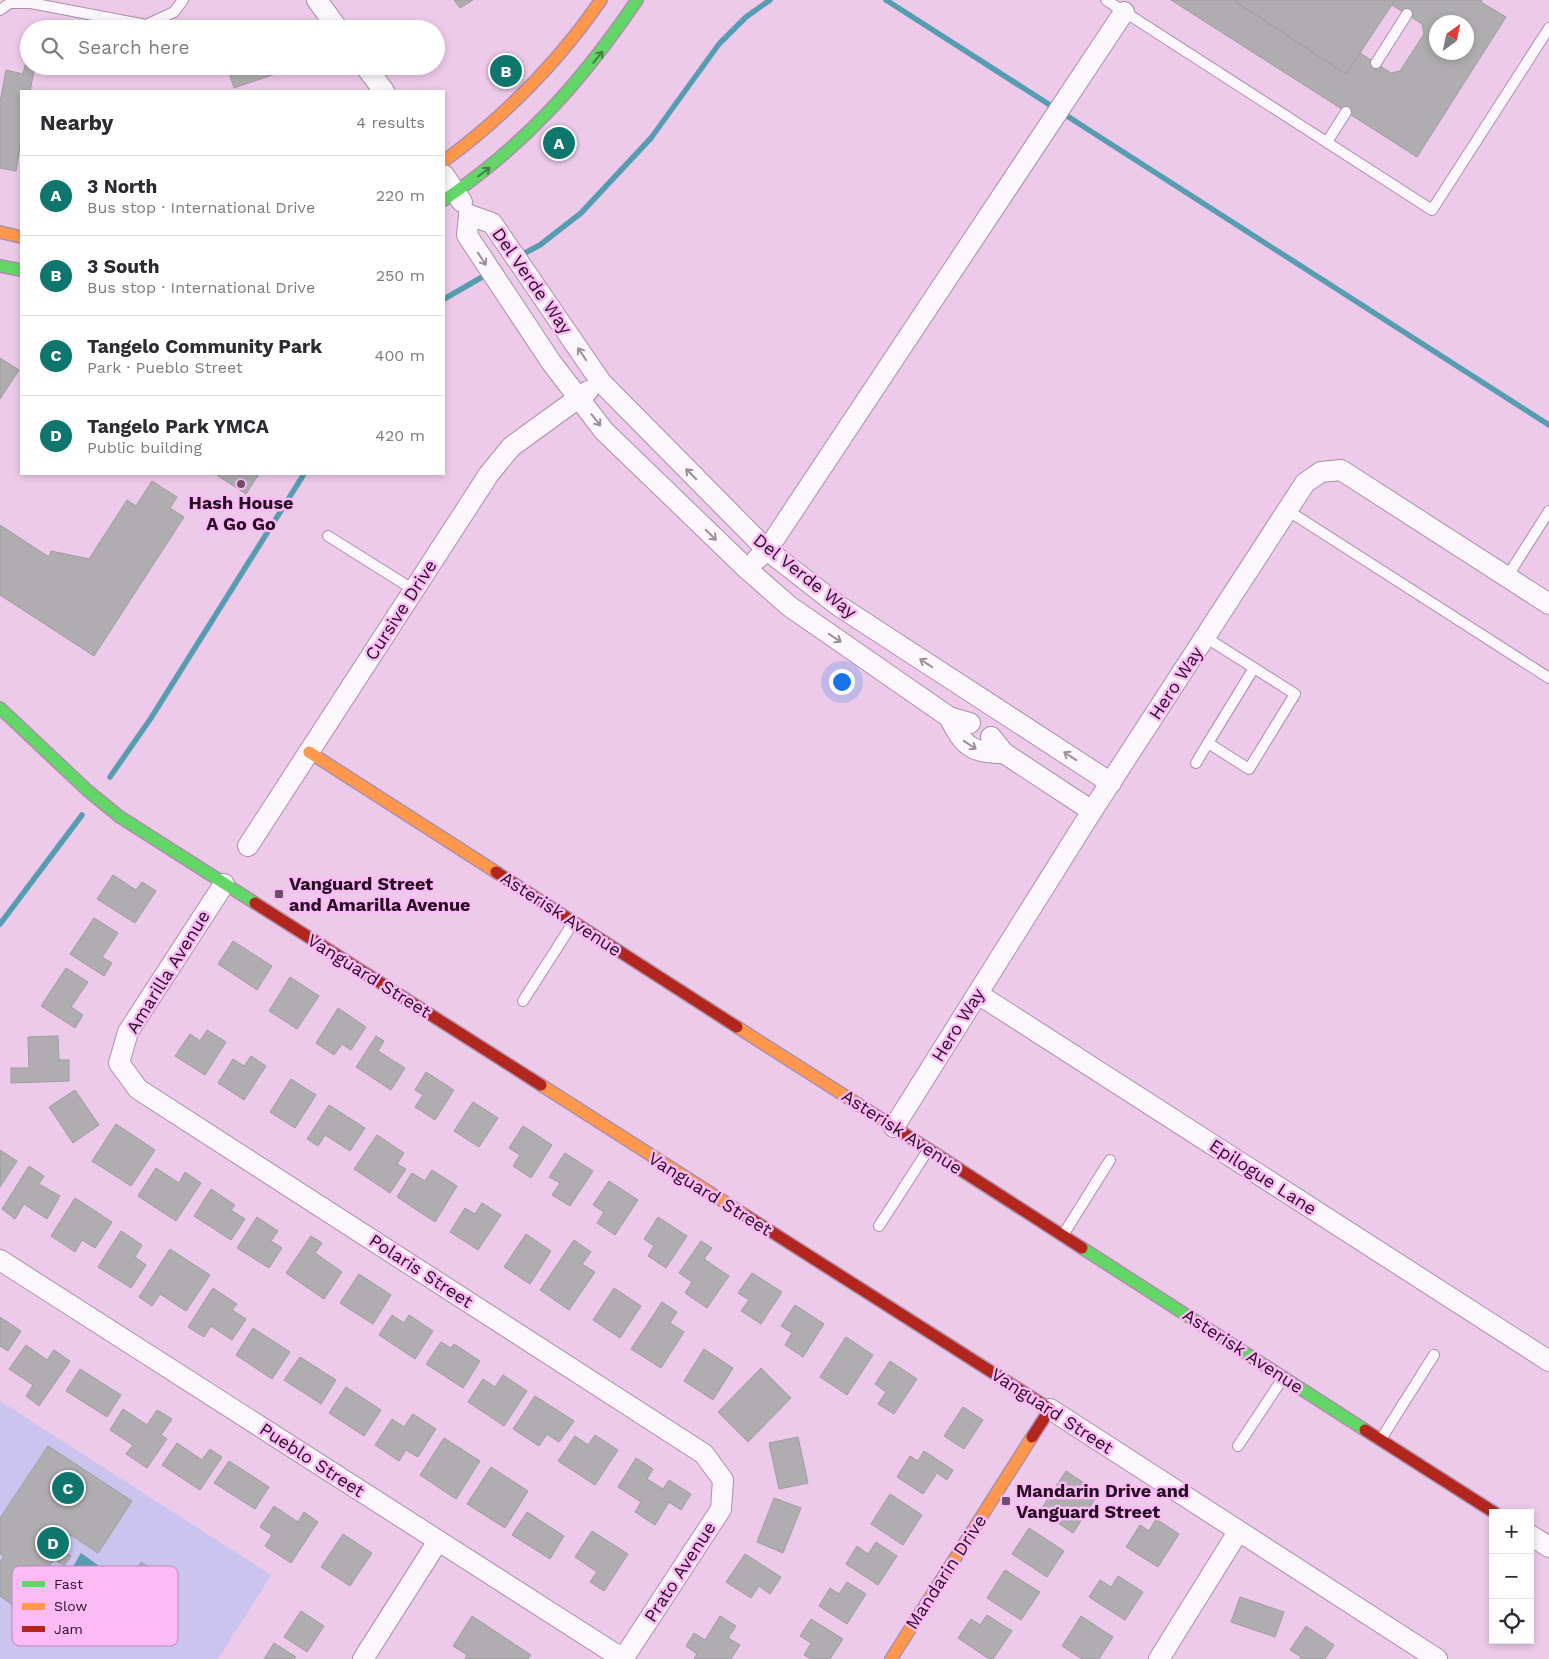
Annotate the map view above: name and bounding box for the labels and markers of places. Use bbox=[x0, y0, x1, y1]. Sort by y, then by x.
pin: B bbox=[490, 52, 522, 90]
pin: A bbox=[543, 124, 575, 162]
marker: Hash House A Go Go bbox=[235, 478, 247, 490]
place label: Hash House A Go Go bbox=[189, 492, 293, 534]
place label: Vanguard Street and Amarilla Avenue bbox=[289, 873, 470, 915]
marker: Vanguard Street and Amarilla Avenue bbox=[273, 888, 285, 900]
pin: C bbox=[52, 1469, 84, 1507]
place label: Mandarin Drive and Vanguard Street bbox=[1016, 1480, 1189, 1522]
marker: Mandarin Drive and Vanguard Street bbox=[1000, 1495, 1012, 1507]
pin: D bbox=[37, 1524, 69, 1562]

